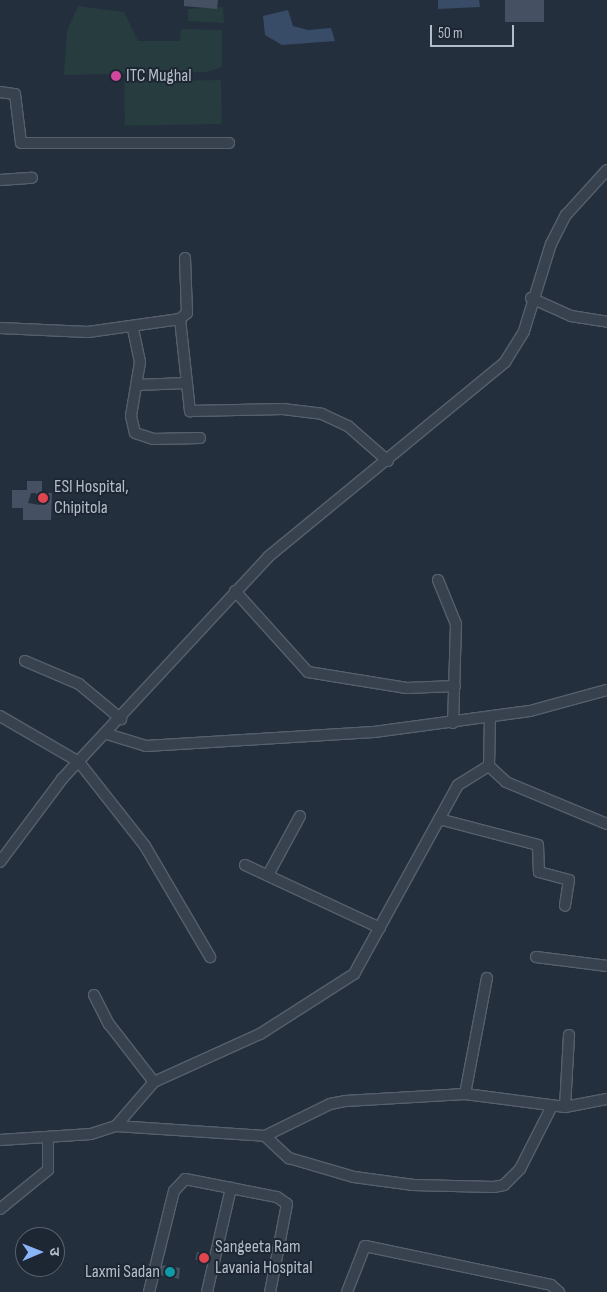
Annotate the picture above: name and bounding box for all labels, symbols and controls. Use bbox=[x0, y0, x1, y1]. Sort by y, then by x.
scale bar bbox=[432, 15, 516, 47]
text: 50 m bbox=[438, 24, 463, 43]
place label: ITC Mughal bbox=[126, 65, 192, 87]
marker: ITC Mughal bbox=[110, 70, 122, 82]
place label: ESI Hospital, Chipitola bbox=[54, 477, 129, 520]
marker: ESI Hospital, Chipitola bbox=[36, 491, 50, 505]
north arrow bbox=[15, 1227, 65, 1277]
place label: Sangeeta Ram Lavania Hospital bbox=[215, 1237, 312, 1280]
text: उ bbox=[46, 1247, 63, 1256]
marker: Sangeeta Ram Lavania Hospital bbox=[197, 1251, 211, 1265]
place label: Laxmi Sadan bbox=[85, 1261, 160, 1283]
marker: Laxmi Sadan bbox=[164, 1266, 176, 1278]

